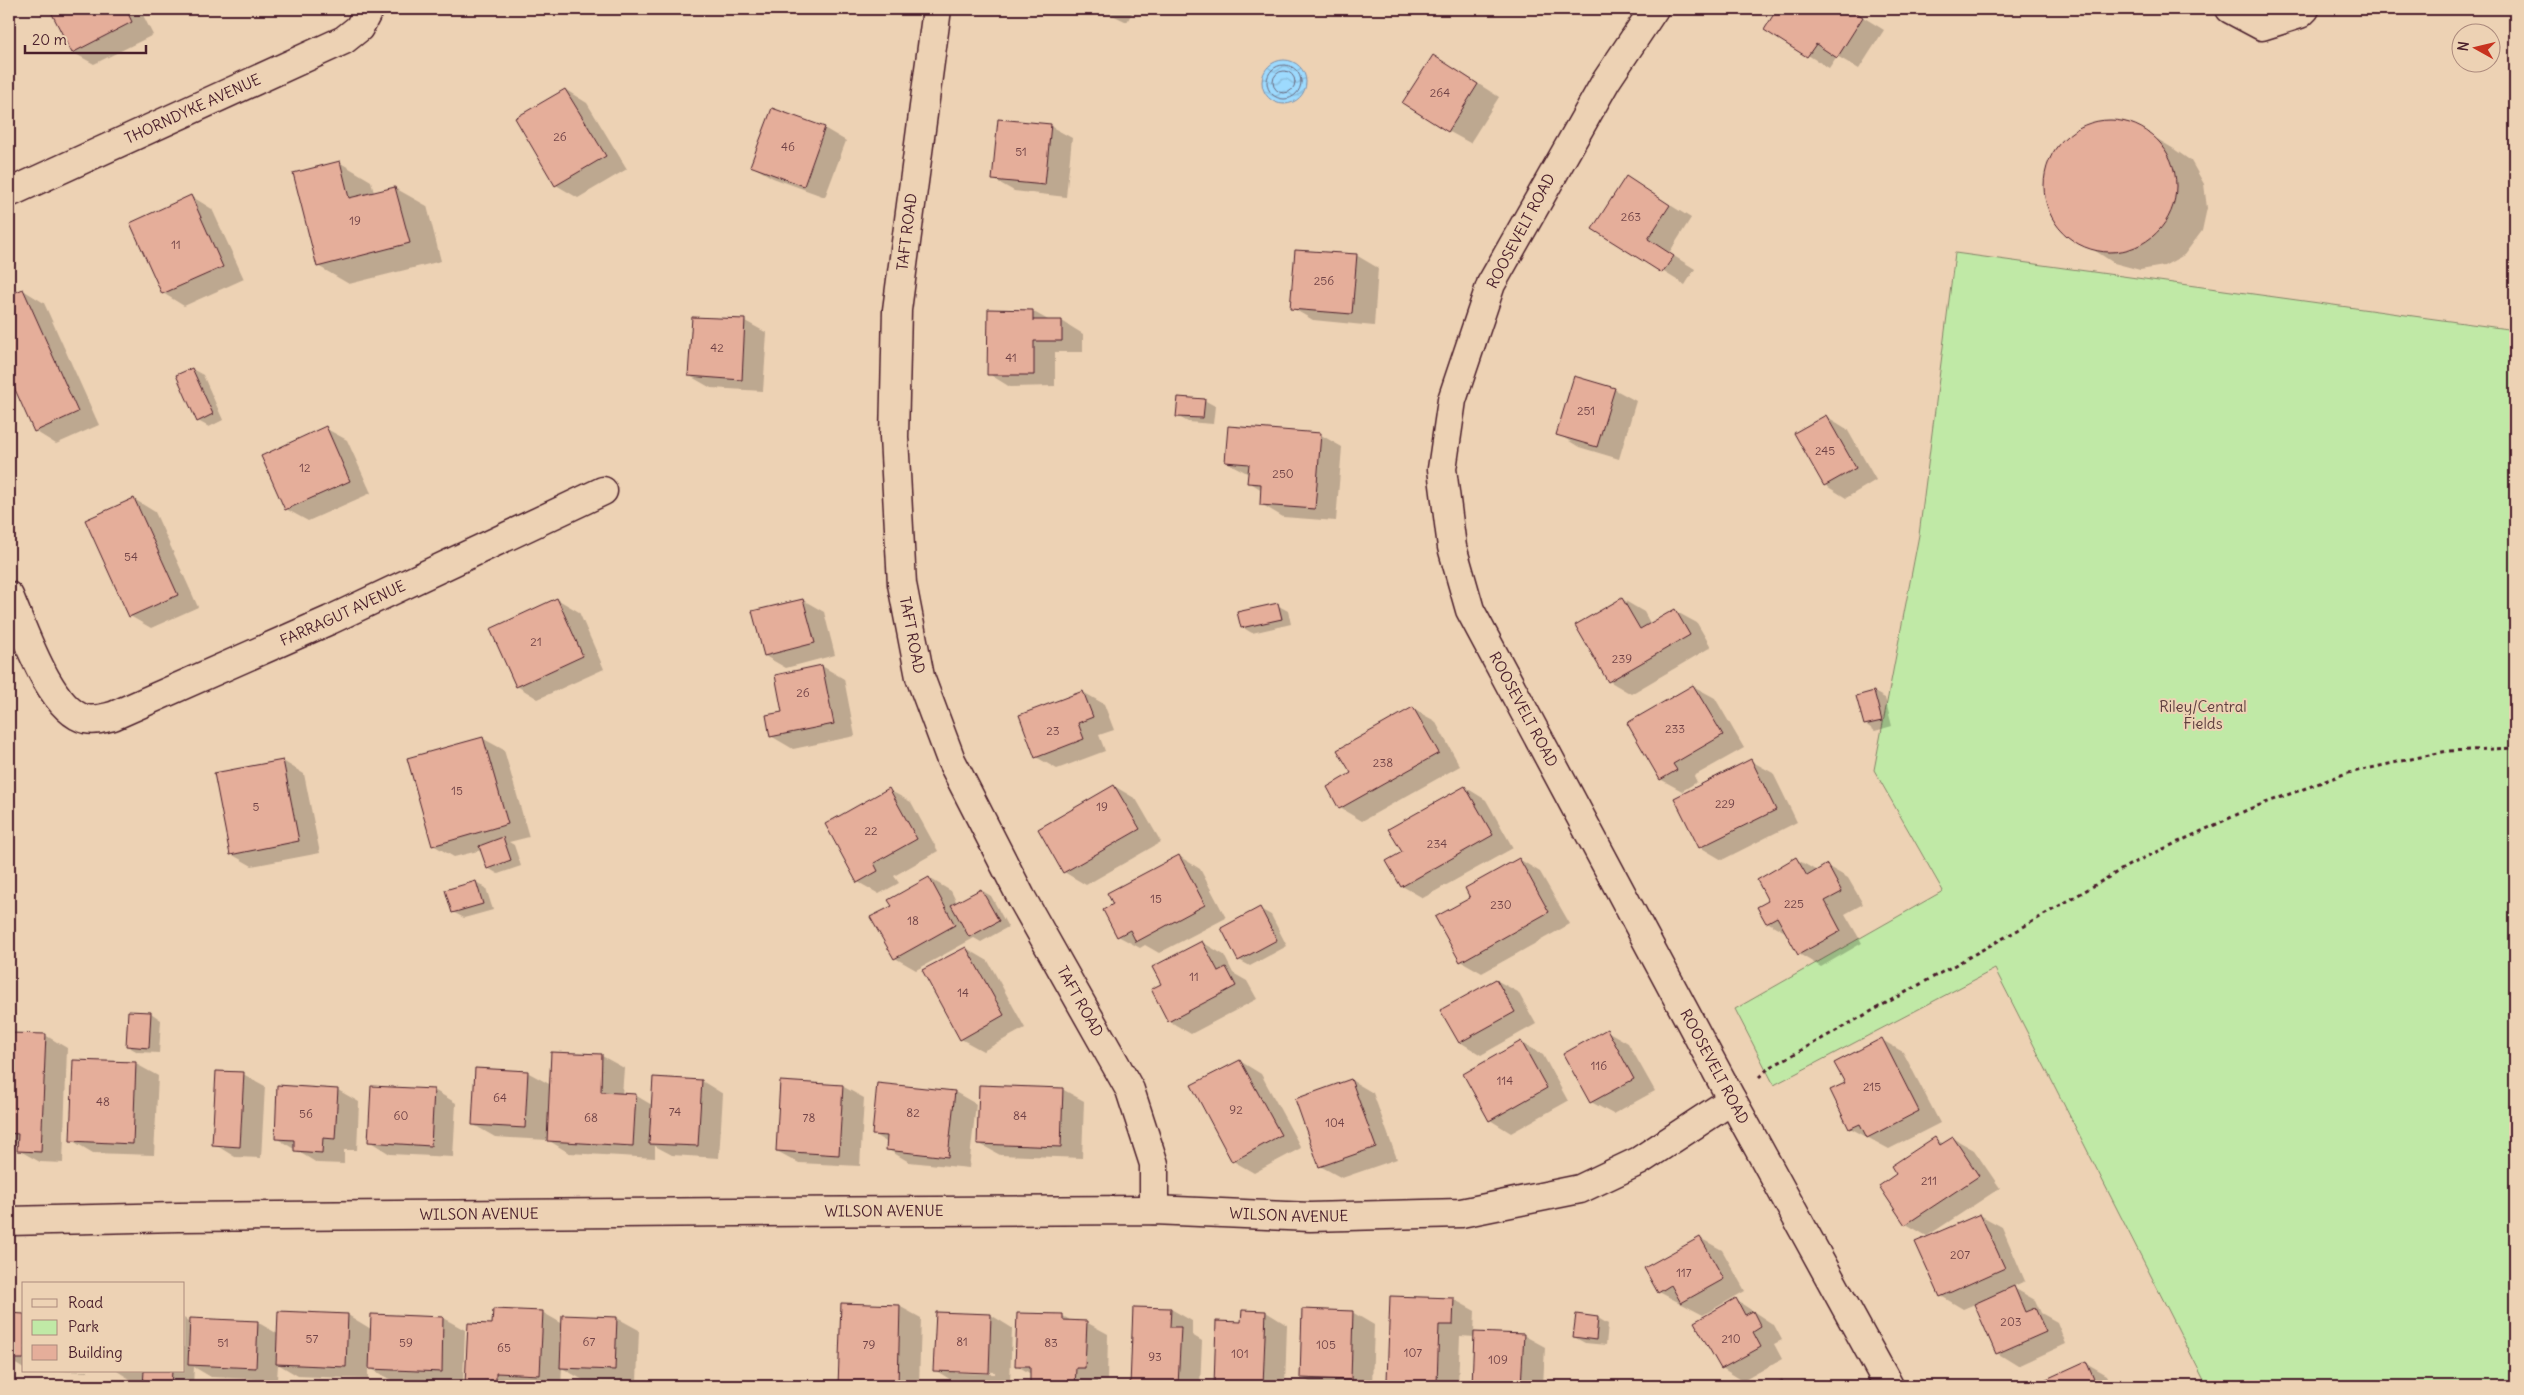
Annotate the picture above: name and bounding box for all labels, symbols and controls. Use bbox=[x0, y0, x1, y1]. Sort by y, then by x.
scale bar bbox=[25, 22, 146, 54]
north arrow bbox=[2452, 22, 2502, 72]
text: 20 m bbox=[32, 30, 67, 49]
text: N bbox=[2454, 40, 2473, 52]
street label: THORNDYKE AVENUE bbox=[122, 69, 264, 148]
house number: 264 bbox=[1430, 85, 1450, 100]
house number: 26 bbox=[553, 129, 567, 144]
house number: 46 bbox=[781, 139, 795, 154]
house number: 51 bbox=[1015, 144, 1027, 159]
street label: ROOSEVELT ROAD bbox=[1482, 170, 1559, 292]
street label: TAFT ROAD bbox=[892, 192, 921, 272]
house number: 263 bbox=[1621, 209, 1641, 224]
house number: 19 bbox=[349, 213, 361, 228]
house number: 11 bbox=[171, 237, 181, 252]
house number: 256 bbox=[1314, 273, 1334, 288]
house number: 42 bbox=[710, 340, 724, 355]
house number: 41 bbox=[1005, 350, 1017, 365]
house number: 251 bbox=[1577, 403, 1595, 418]
house number: 245 bbox=[1815, 443, 1835, 458]
house number: 12 bbox=[299, 460, 311, 475]
house number: 250 bbox=[1272, 466, 1294, 481]
house number: 54 bbox=[124, 549, 138, 564]
street label: FARRAGUT AVENUE bbox=[277, 576, 408, 650]
street label: TAFT ROAD bbox=[896, 595, 929, 675]
house number: 21 bbox=[530, 634, 542, 649]
street label: ROOSEVELT ROAD bbox=[1485, 649, 1562, 770]
house number: 239 bbox=[1612, 651, 1632, 666]
house number: 26 bbox=[796, 685, 810, 700]
park label: Riley/Central Fields bbox=[2159, 697, 2247, 733]
house number: 233 bbox=[1665, 721, 1685, 736]
house number: 23 bbox=[1046, 723, 1060, 738]
house number: 238 bbox=[1373, 755, 1393, 770]
house number: 15 bbox=[451, 783, 463, 798]
house number: 229 bbox=[1715, 796, 1735, 811]
house number: 5 bbox=[253, 799, 260, 814]
house number: 19 bbox=[1096, 799, 1108, 814]
house number: 22 bbox=[864, 823, 878, 838]
house number: 234 bbox=[1427, 836, 1447, 851]
house number: 15 bbox=[1150, 891, 1162, 906]
house number: 225 bbox=[1784, 896, 1804, 911]
house number: 230 bbox=[1490, 897, 1512, 912]
house number: 18 bbox=[907, 913, 919, 928]
street label: TAFT ROAD bbox=[1053, 962, 1108, 1040]
house number: 11 bbox=[1189, 969, 1199, 984]
house number: 14 bbox=[957, 985, 969, 1000]
street label: ROOSEVELT ROAD bbox=[1676, 1006, 1753, 1127]
house number: 116 bbox=[1591, 1058, 1607, 1073]
house number: 114 bbox=[1497, 1073, 1513, 1088]
house number: 215 bbox=[1863, 1079, 1881, 1094]
house number: 64 bbox=[493, 1090, 507, 1105]
house number: 48 bbox=[96, 1094, 110, 1109]
house number: 92 bbox=[1229, 1102, 1243, 1117]
house number: 74 bbox=[669, 1104, 681, 1119]
house number: 82 bbox=[906, 1105, 920, 1120]
house number: 56 bbox=[299, 1106, 313, 1121]
house number: 60 bbox=[394, 1108, 409, 1123]
house number: 84 bbox=[1013, 1108, 1027, 1123]
house number: 68 bbox=[584, 1110, 598, 1125]
house number: 78 bbox=[803, 1110, 815, 1125]
house number: 104 bbox=[1325, 1115, 1345, 1130]
house number: 211 bbox=[1921, 1173, 1937, 1188]
street label: WILSON AVENUE bbox=[824, 1201, 944, 1221]
street label: WILSON AVENUE bbox=[1229, 1203, 1349, 1226]
street label: WILSON AVENUE bbox=[419, 1204, 539, 1224]
house number: 207 bbox=[1950, 1247, 1970, 1262]
house number: 117 bbox=[1676, 1265, 1692, 1280]
legend bbox=[22, 1282, 185, 1372]
text: Road bbox=[68, 1293, 103, 1312]
house number: 203 bbox=[2000, 1314, 2022, 1329]
text: Park bbox=[68, 1317, 99, 1336]
house number: 57 bbox=[306, 1331, 319, 1346]
house number: 210 bbox=[1721, 1331, 1741, 1346]
house number: 67 bbox=[583, 1334, 596, 1349]
house number: 81 bbox=[956, 1334, 968, 1349]
house number: 51 bbox=[217, 1335, 229, 1350]
house number: 59 bbox=[399, 1335, 413, 1350]
house number: 83 bbox=[1044, 1335, 1058, 1350]
house number: 79 bbox=[863, 1337, 875, 1352]
house number: 105 bbox=[1316, 1337, 1336, 1352]
house number: 65 bbox=[497, 1340, 511, 1355]
text: Building bbox=[68, 1343, 123, 1362]
house number: 107 bbox=[1404, 1345, 1422, 1360]
house number: 101 bbox=[1231, 1346, 1249, 1361]
house number: 93 bbox=[1148, 1349, 1162, 1364]
house number: 109 bbox=[1488, 1352, 1508, 1367]

